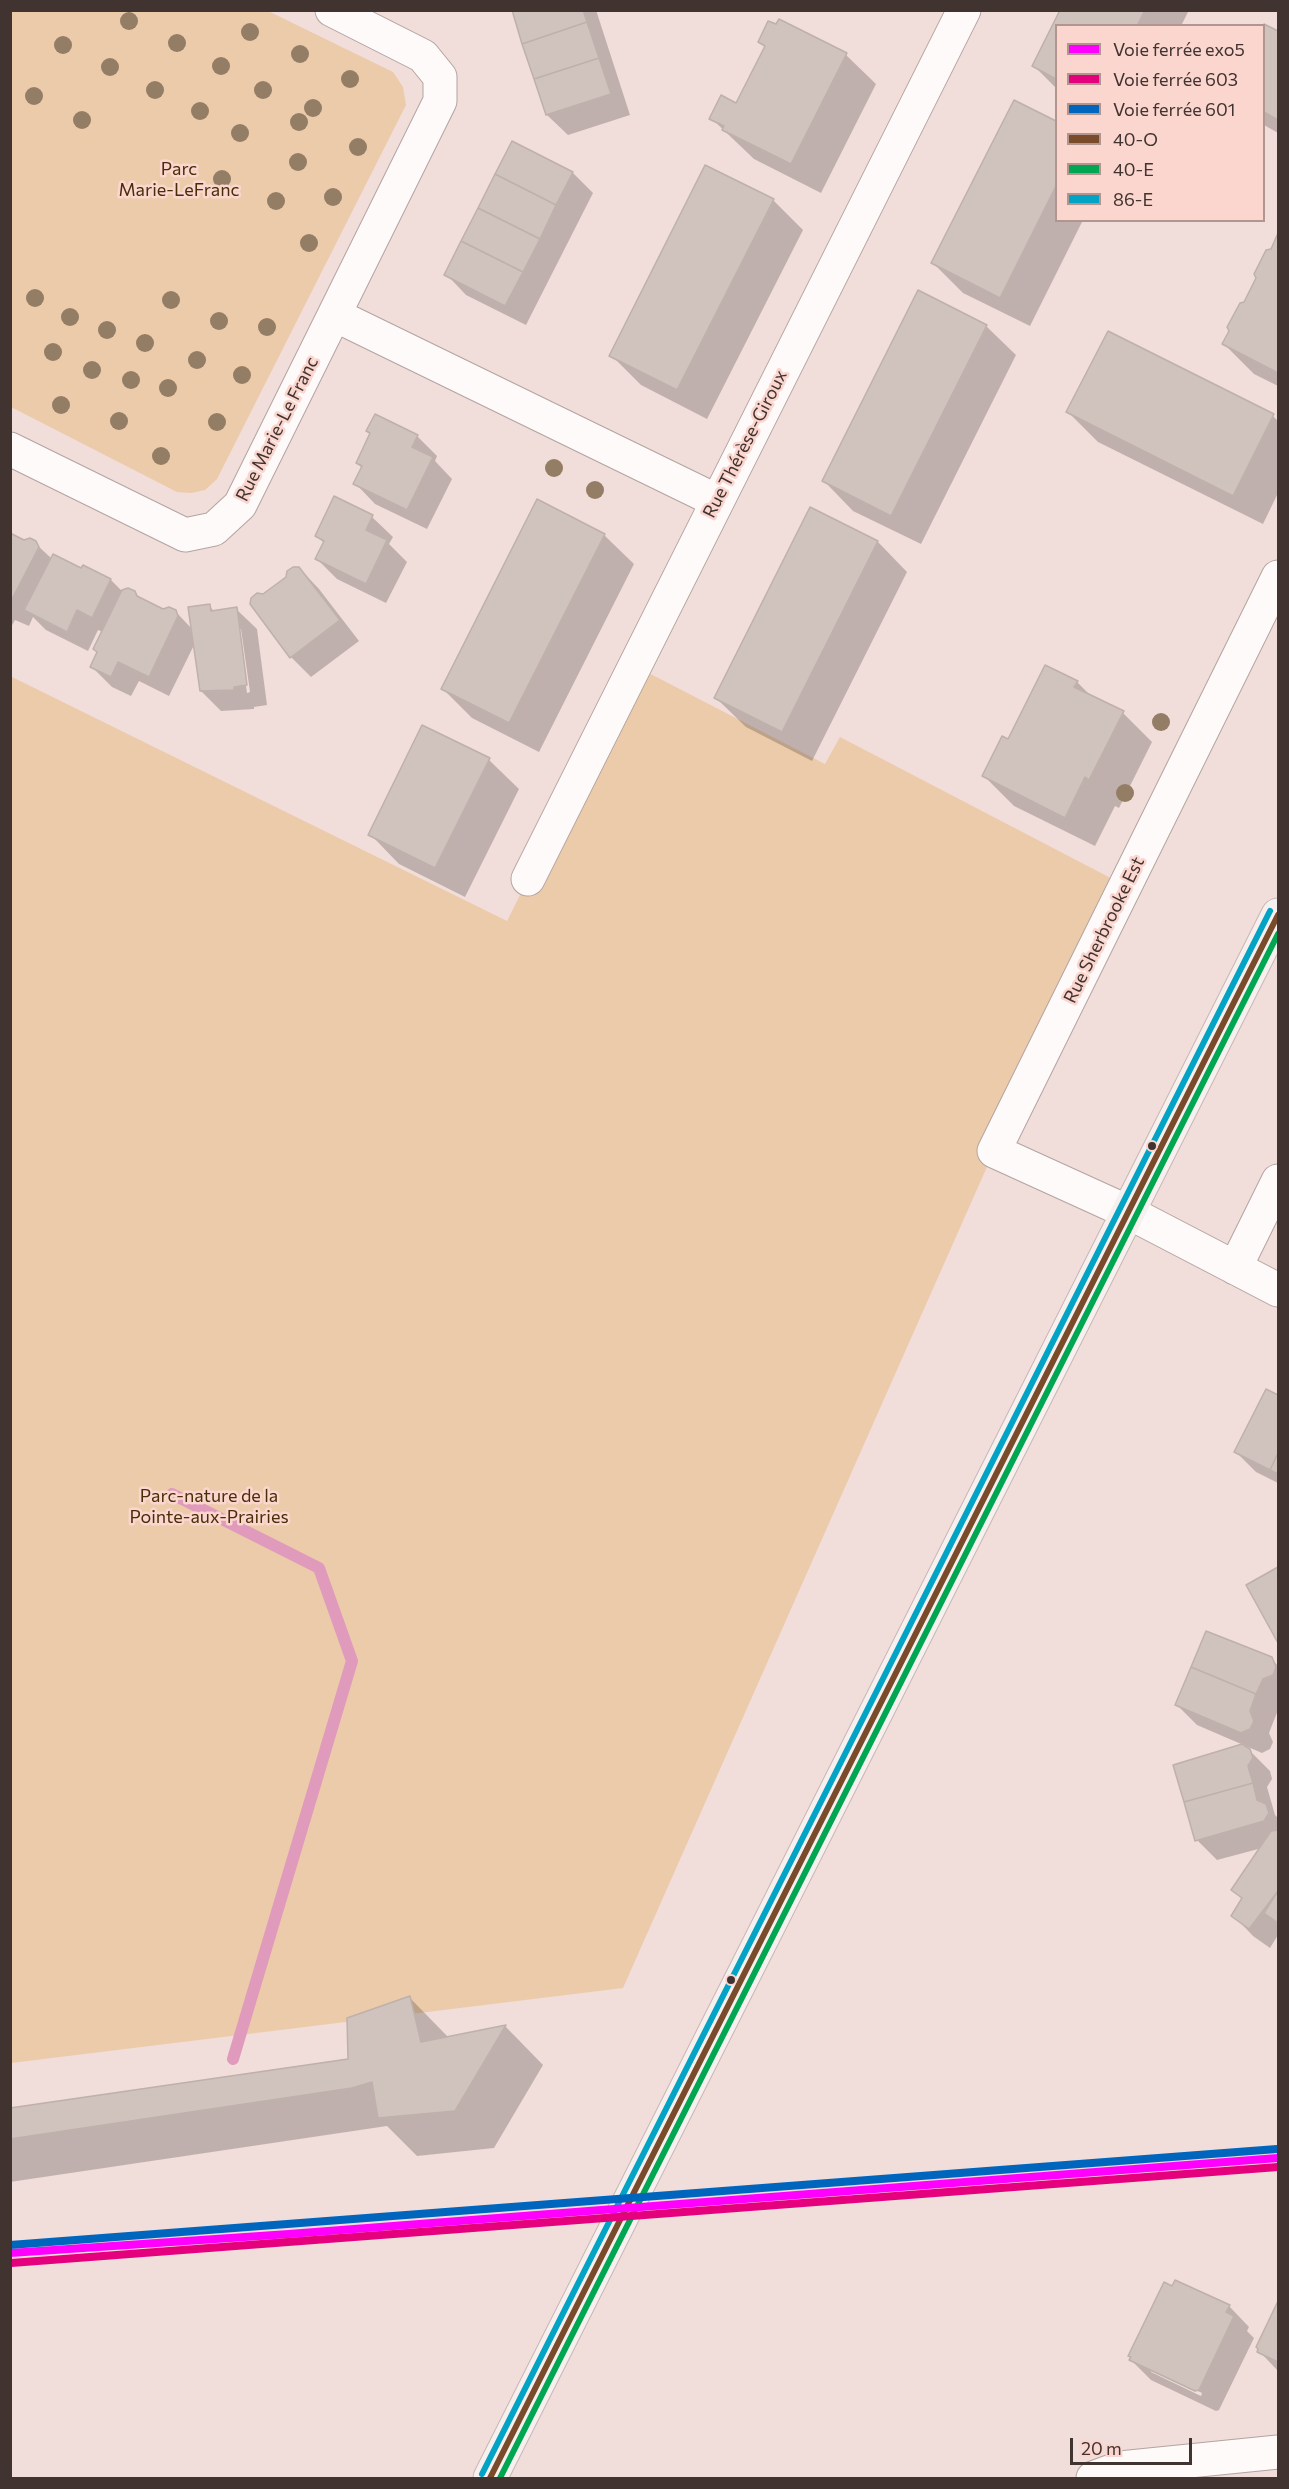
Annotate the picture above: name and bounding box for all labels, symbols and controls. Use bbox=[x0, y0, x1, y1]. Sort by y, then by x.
legend bbox=[1055, 24, 1265, 222]
text: Voie ferrée exo5 bbox=[1113, 38, 1245, 60]
text: Voie ferrée 603 bbox=[1113, 68, 1238, 90]
text: Voie ferrée 601 bbox=[1113, 98, 1235, 120]
text: 40-O bbox=[1113, 128, 1158, 150]
park label: Parc Marie-LeFranc bbox=[119, 158, 239, 201]
text: 40-E bbox=[1113, 158, 1154, 180]
text: 86-E bbox=[1113, 188, 1153, 210]
street label: Rue Marie-Le Franc bbox=[231, 353, 323, 505]
street label: Rue Thérèse-Giroux bbox=[698, 366, 792, 522]
street label: Rue Sherbrooke Est bbox=[1059, 853, 1149, 1007]
unlabelled marker bbox=[1146, 1140, 1158, 1152]
park label: Parc-nature de la Pointe-aux-Prairies bbox=[129, 1485, 289, 1528]
unlabelled marker bbox=[725, 1974, 737, 1986]
scale bar bbox=[1073, 2426, 1194, 2464]
text: 20 m bbox=[1081, 2437, 1122, 2459]

